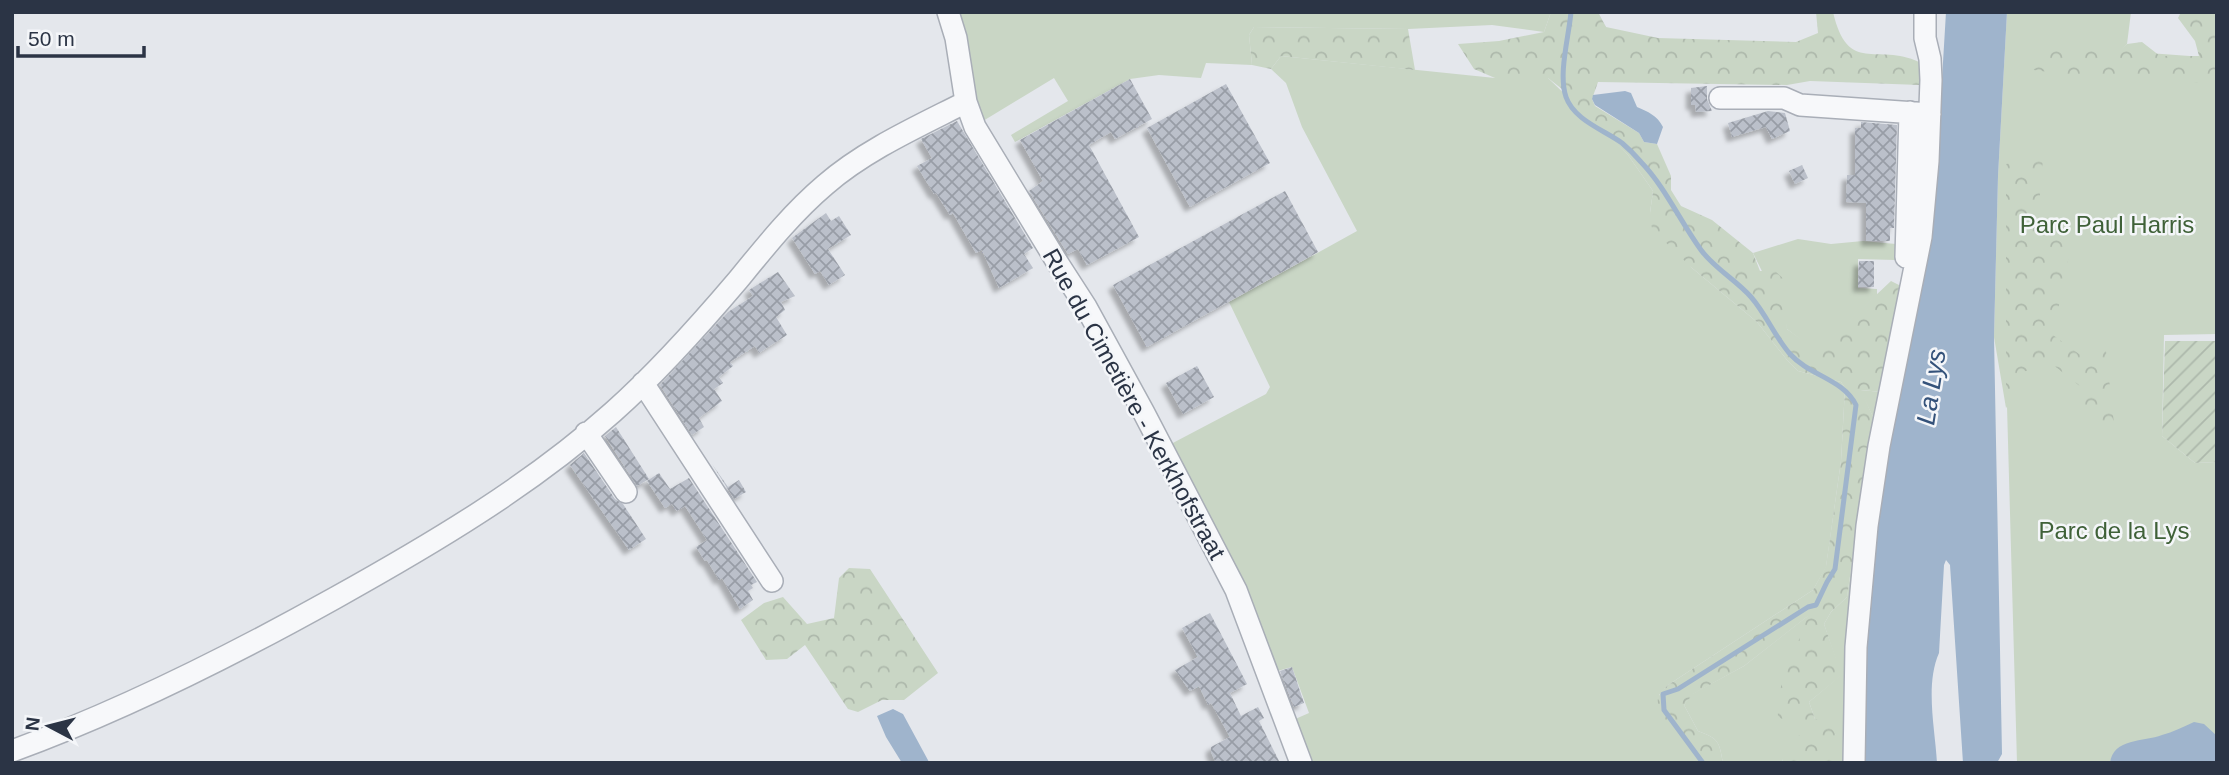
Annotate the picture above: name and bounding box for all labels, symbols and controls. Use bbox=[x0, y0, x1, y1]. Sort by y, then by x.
scale bar bbox=[18, 14, 144, 58]
text: 50 m bbox=[28, 27, 75, 50]
park label: Parc Paul Harris bbox=[2020, 211, 2194, 238]
street label: Rue du Cimetière - Kerkhofstraat bbox=[1038, 244, 1231, 564]
water label: La Lys bbox=[1910, 347, 1952, 427]
park label: Parc de la Lys bbox=[2038, 517, 2190, 544]
north arrow bbox=[14, 691, 84, 761]
text: N bbox=[21, 716, 44, 732]

